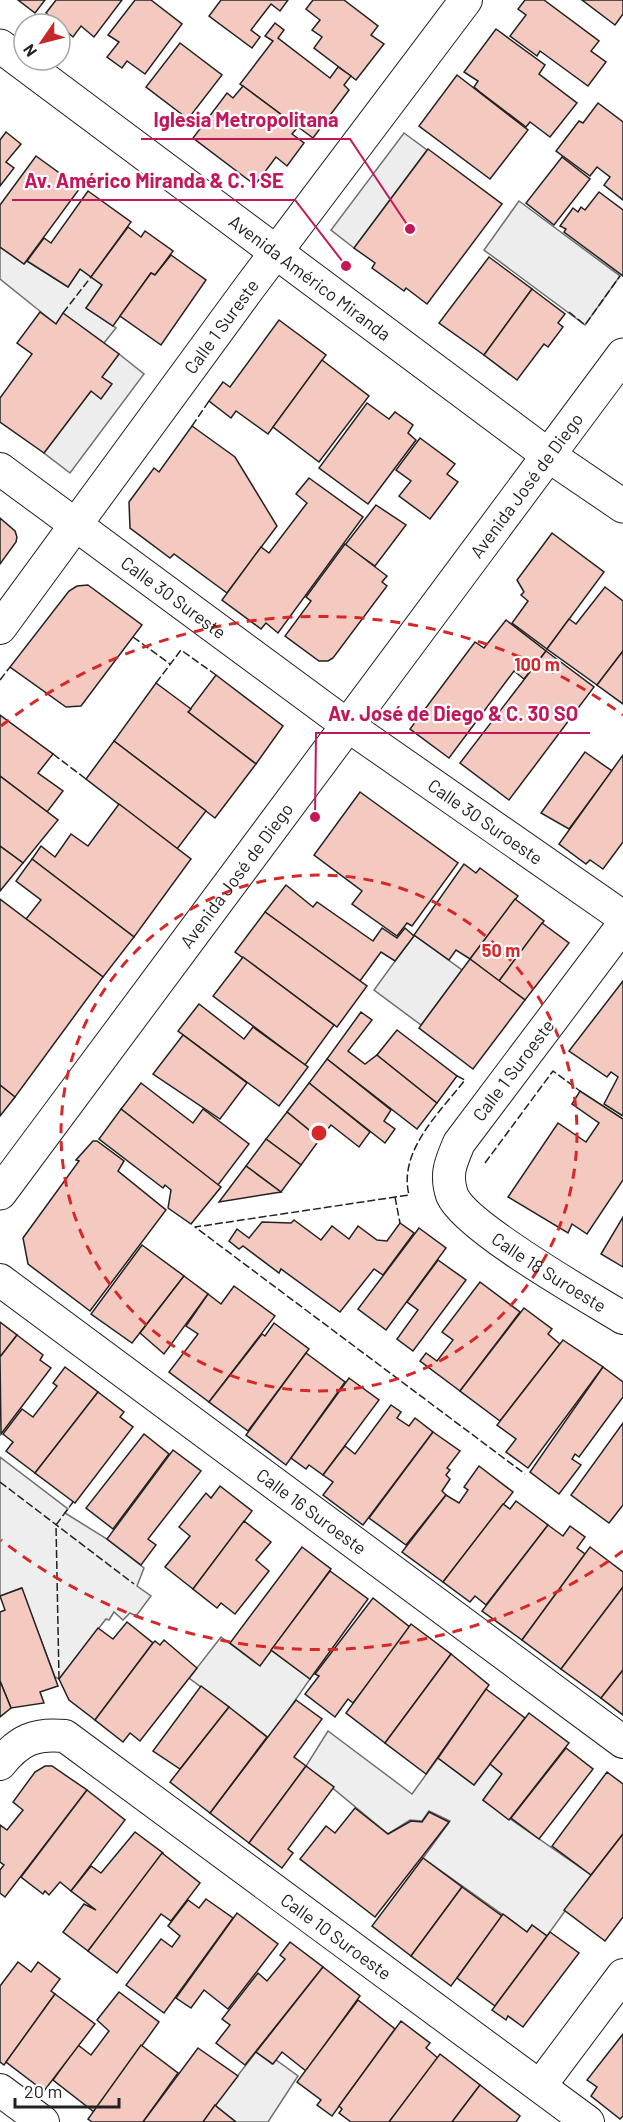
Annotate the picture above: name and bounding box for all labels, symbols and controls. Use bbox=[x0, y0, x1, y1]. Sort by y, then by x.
north arrow bbox=[12, 12, 72, 72]
text: N bbox=[18, 41, 40, 61]
callout: Iglesia Metropolitana bbox=[141, 101, 350, 139]
text: Iglesia Metropolitana bbox=[154, 107, 338, 131]
callout: Av. Américo Miranda & C. 1 SE bbox=[12, 162, 295, 200]
text: Av. Américo Miranda & C. 1 SE bbox=[24, 168, 284, 192]
street label: Avenida Américo Miranda bbox=[225, 210, 395, 345]
street label: Calle 1 Sureste bbox=[179, 275, 263, 378]
street label: Avenida José de Diego bbox=[465, 408, 587, 562]
street label: Calle 30 Sureste bbox=[117, 551, 231, 643]
text: 100 m bbox=[514, 653, 560, 675]
callout: Av. José de Diego & C. 30 SO bbox=[316, 695, 590, 733]
text: Av. José de Diego & C. 30 SO bbox=[328, 701, 578, 725]
street label: Calle 30 Suroeste bbox=[424, 774, 547, 869]
street label: Avenida José de Diego bbox=[175, 798, 297, 952]
text: 50 m bbox=[482, 939, 520, 961]
street label: Calle 1 Suroeste bbox=[468, 1015, 558, 1125]
centre of rings bbox=[309, 1123, 329, 1143]
street label: Calle 18 Suroeste bbox=[488, 1227, 611, 1317]
street label: Calle 16 Suroeste bbox=[252, 1463, 371, 1559]
street label: Calle 10 Suroeste bbox=[277, 1888, 396, 1984]
scale bar bbox=[15, 2071, 118, 2109]
text: 20 m bbox=[24, 2080, 62, 2102]

